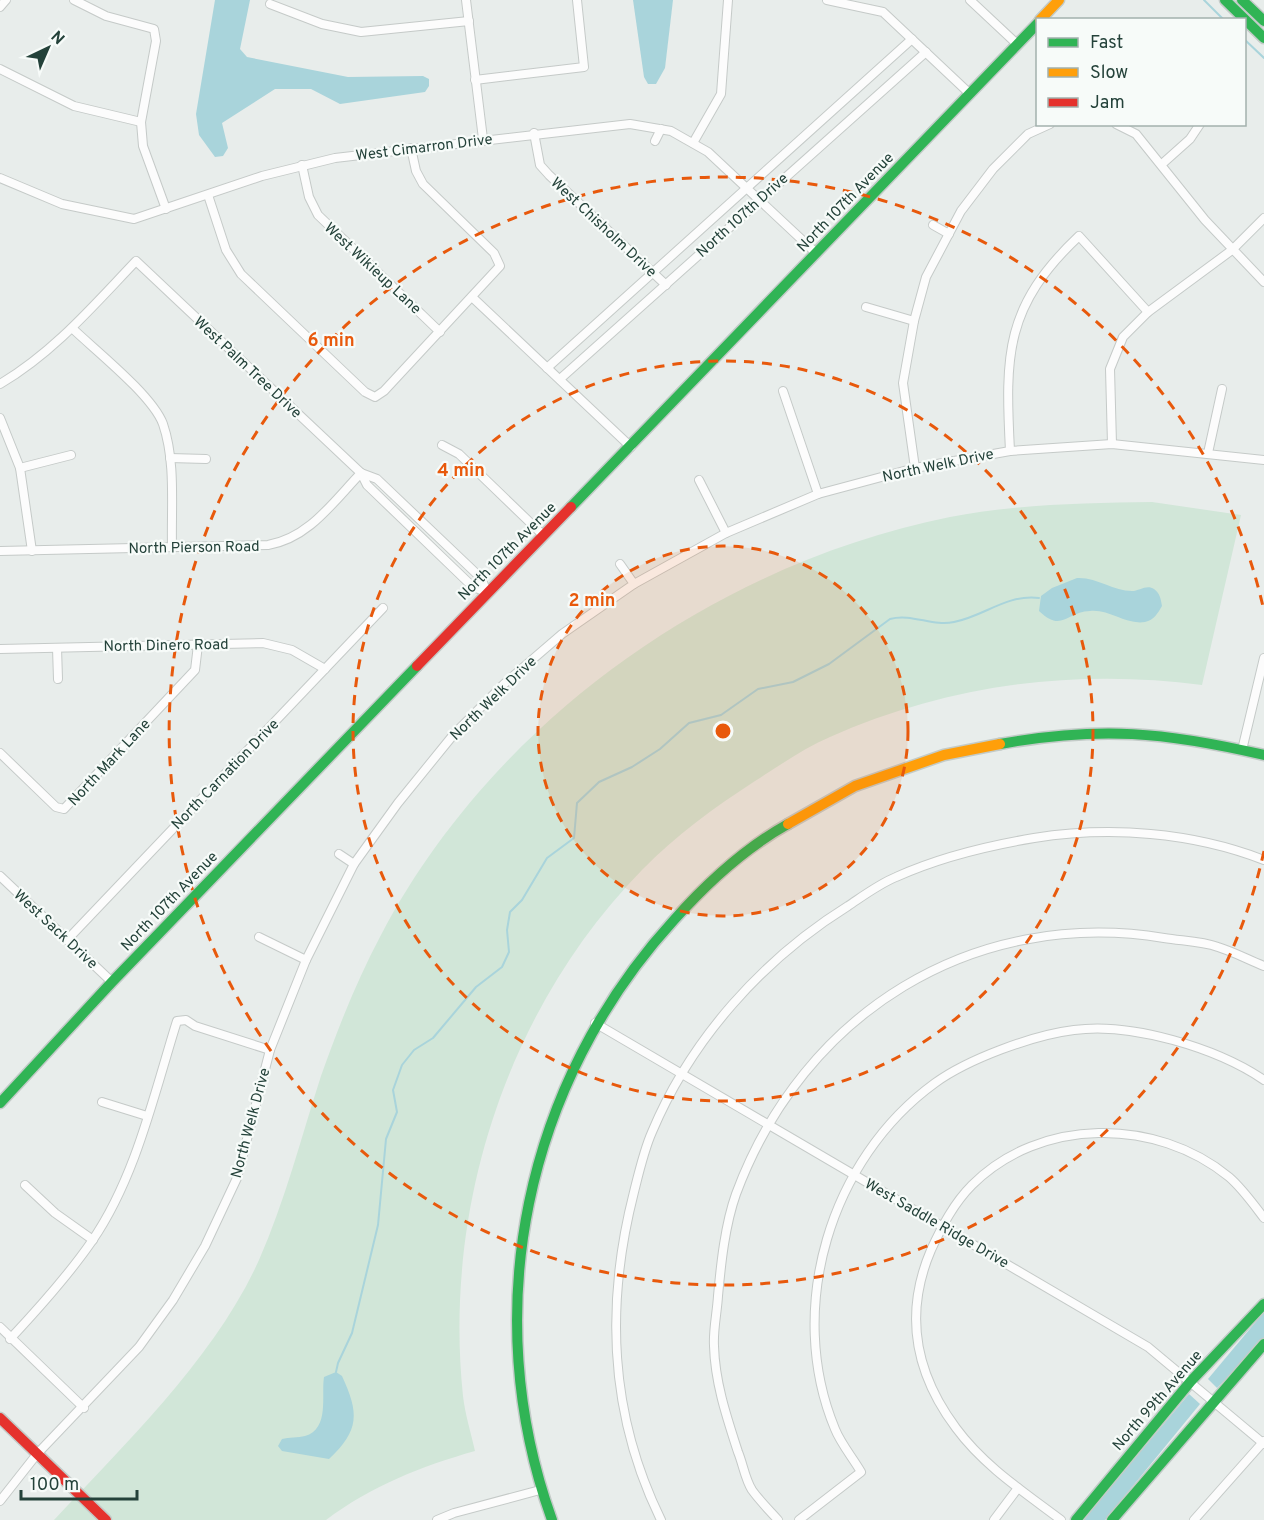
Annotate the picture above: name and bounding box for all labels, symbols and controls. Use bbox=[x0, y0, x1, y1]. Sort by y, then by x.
north arrow bbox=[18, 18, 78, 78]
legend bbox=[1036, 18, 1246, 126]
text: N bbox=[46, 27, 68, 50]
text: Fast bbox=[1090, 32, 1123, 55]
text: Slow bbox=[1090, 62, 1128, 85]
text: Jam bbox=[1090, 92, 1125, 115]
street label: West Cimarron Drive bbox=[355, 131, 494, 166]
street label: North 107th Avenue bbox=[794, 149, 899, 257]
street label: North 107th Drive bbox=[693, 170, 793, 262]
street label: West Chisholm Drive bbox=[546, 174, 660, 282]
street label: West Wikieup Lane bbox=[319, 219, 425, 319]
street label: West Palm Tree Drive bbox=[189, 313, 305, 423]
text: 6 min bbox=[307, 330, 355, 353]
street label: North Welk Drive bbox=[881, 445, 996, 488]
text: 4 min bbox=[437, 460, 485, 483]
street label: North 107th Avenue bbox=[455, 499, 561, 605]
street label: North Pierson Road bbox=[128, 538, 260, 559]
text: 2 min bbox=[568, 590, 616, 613]
street label: North Dinero Road bbox=[103, 636, 229, 657]
street label: North Welk Drive bbox=[447, 653, 541, 745]
street label: North Mark Lane bbox=[65, 715, 155, 811]
street label: North Carnation Drive bbox=[168, 716, 284, 835]
centre of rings bbox=[713, 721, 733, 741]
street label: North 107th Avenue bbox=[118, 848, 223, 956]
street label: West Sack Drive bbox=[9, 886, 101, 974]
street label: North Welk Drive bbox=[228, 1066, 275, 1181]
street label: West Saddle Ridge Drive bbox=[861, 1175, 1012, 1273]
street label: North 99th Avenue bbox=[1109, 1347, 1207, 1455]
scale bar bbox=[21, 1463, 136, 1501]
text: 100 m bbox=[30, 1474, 79, 1497]

